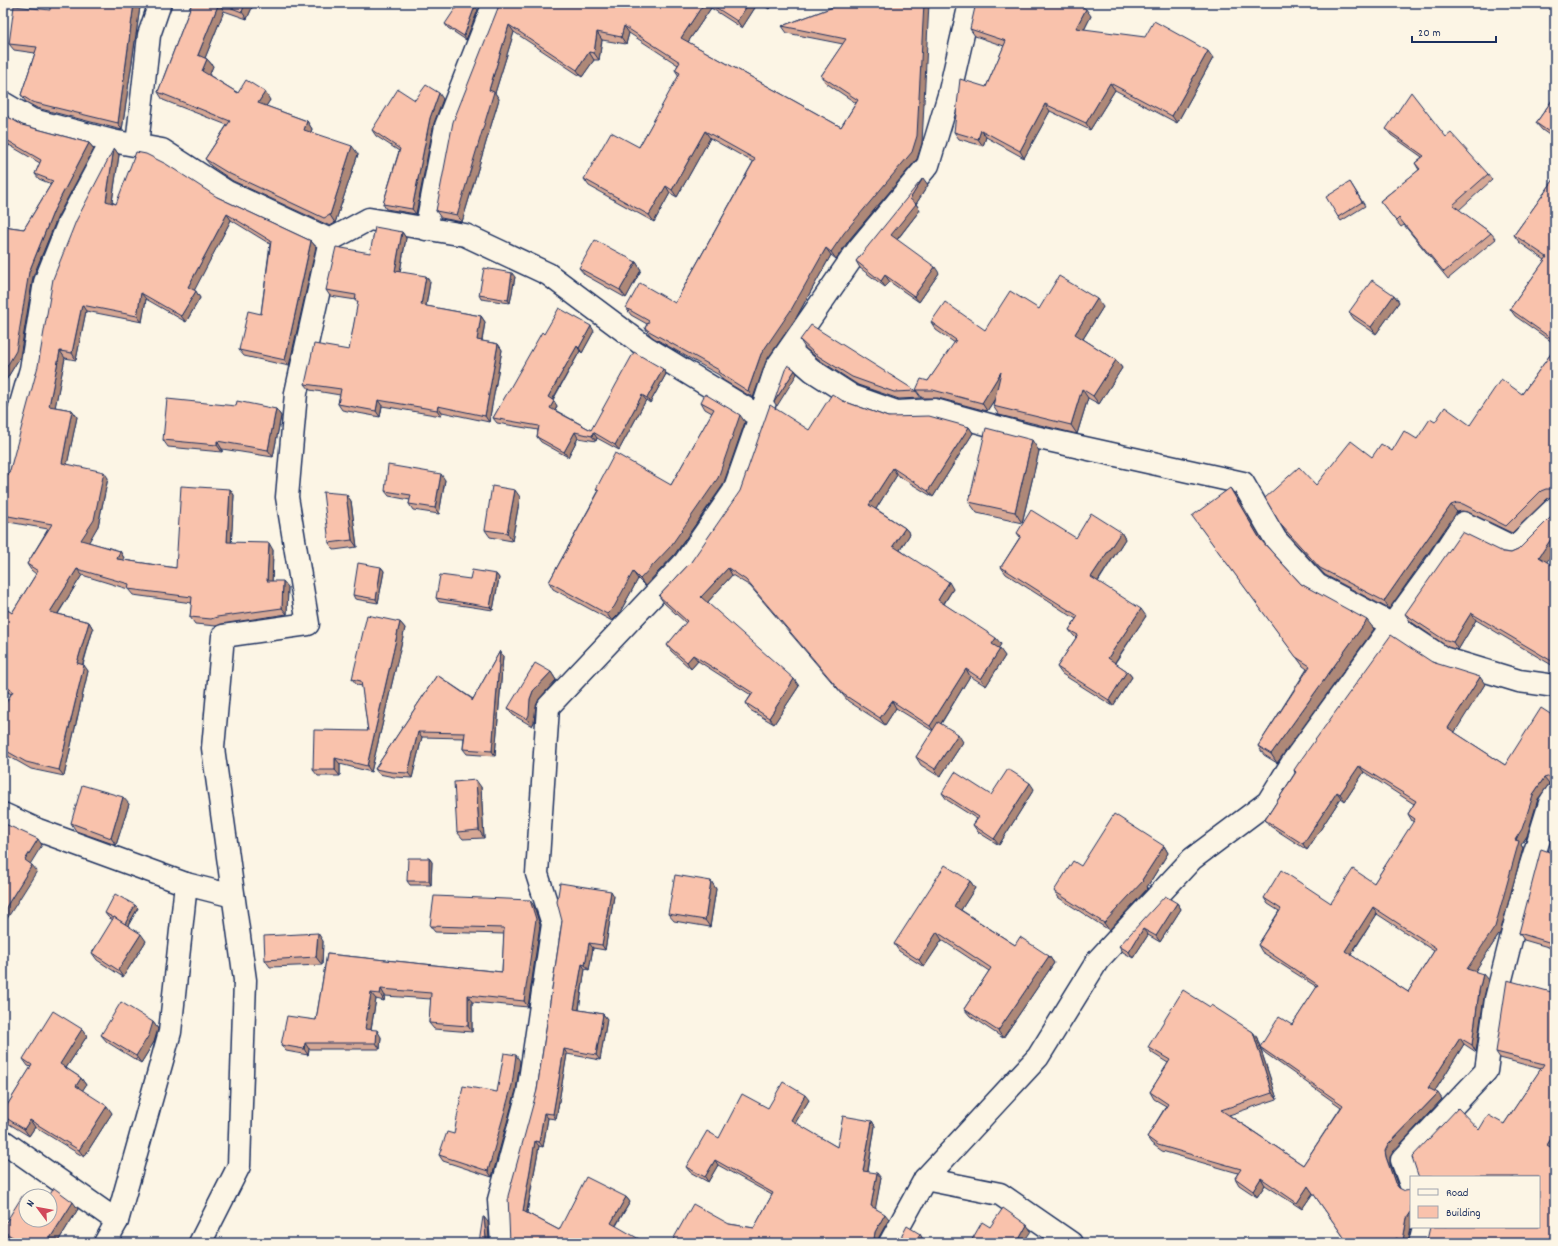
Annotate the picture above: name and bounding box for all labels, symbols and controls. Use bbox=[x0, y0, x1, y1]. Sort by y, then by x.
scale bar bbox=[1412, 18, 1496, 44]
text: 20 m bbox=[1418, 25, 1441, 42]
legend bbox=[1410, 1176, 1540, 1228]
text: Road bbox=[1446, 1185, 1468, 1202]
north arrow bbox=[18, 1188, 58, 1228]
text: N bbox=[23, 1197, 40, 1210]
text: Building bbox=[1446, 1205, 1481, 1222]

